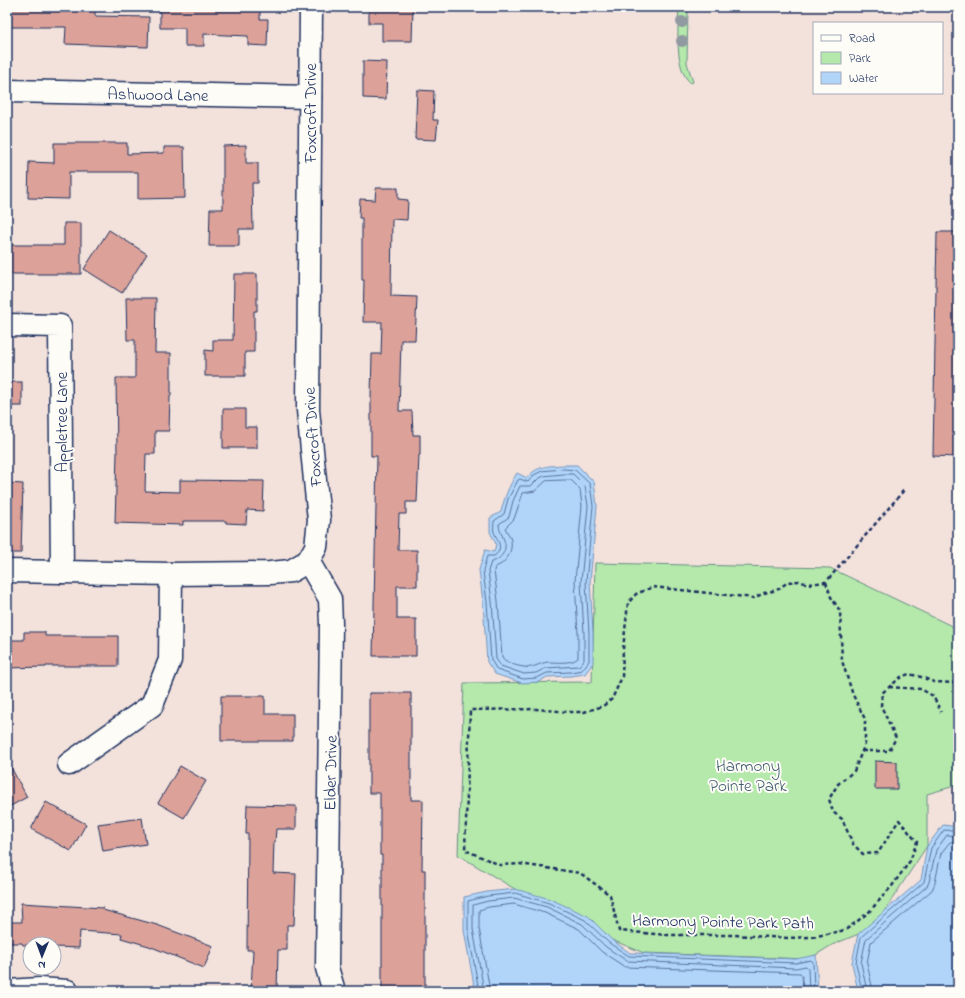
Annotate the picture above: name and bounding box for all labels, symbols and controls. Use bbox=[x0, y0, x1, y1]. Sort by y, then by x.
legend bbox=[813, 22, 943, 94]
text: Road bbox=[849, 30, 875, 48]
text: Park bbox=[849, 50, 871, 68]
street label: Foxcroft Drive bbox=[299, 63, 324, 164]
text: Water bbox=[849, 70, 878, 88]
street label: Ashwood Lane bbox=[107, 82, 209, 109]
street label: Appletree Lane bbox=[50, 371, 75, 472]
street label: Foxcroft Drive bbox=[298, 386, 330, 489]
street label: Elder Drive bbox=[318, 735, 345, 811]
park label: Harmony Pointe Park bbox=[709, 754, 787, 799]
street label: Harmony Pointe Park Path bbox=[632, 908, 814, 938]
north arrow bbox=[22, 936, 62, 976]
text: N bbox=[38, 957, 46, 973]

